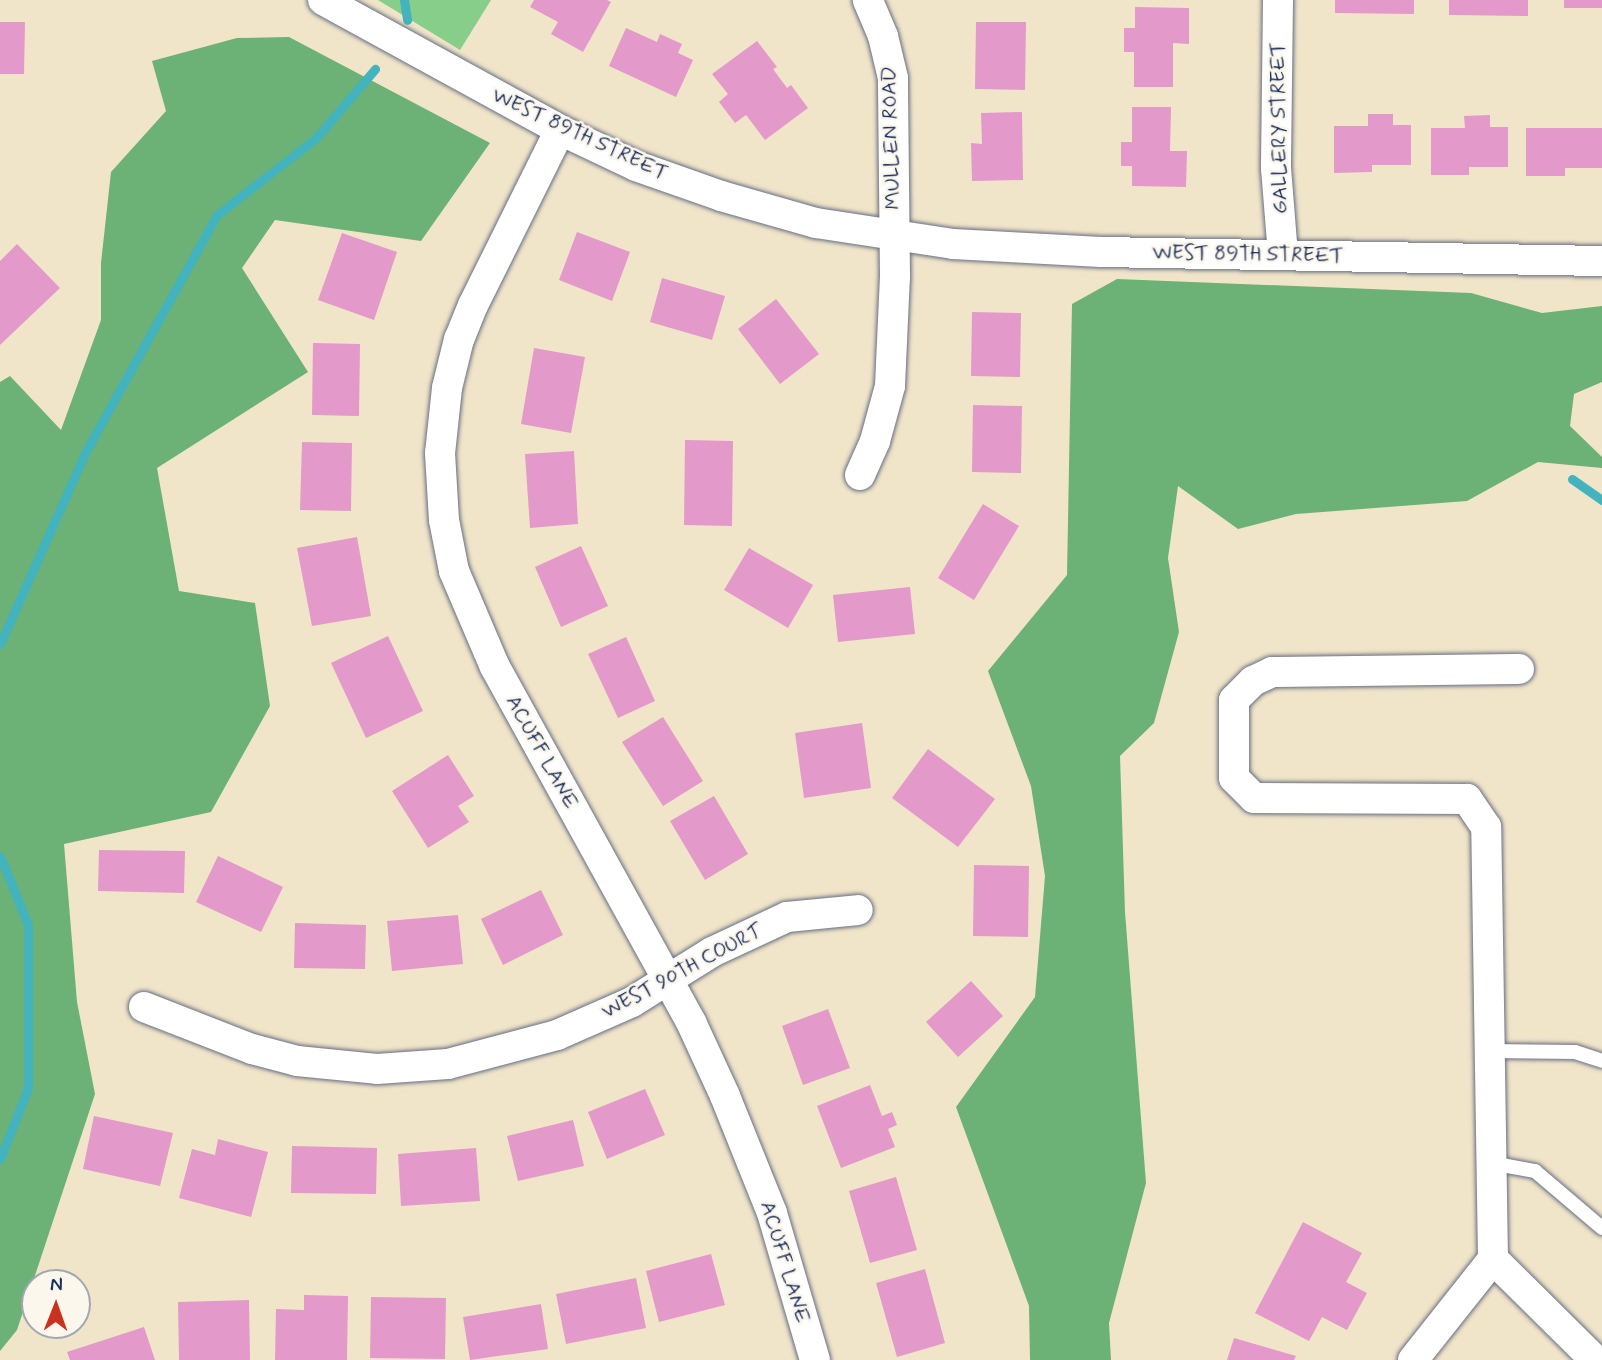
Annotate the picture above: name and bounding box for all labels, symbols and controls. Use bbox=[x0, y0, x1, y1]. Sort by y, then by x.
street label: GALLERY STREET bbox=[1265, 40, 1293, 216]
street label: MULLEN ROAD bbox=[876, 66, 906, 210]
street label: WEST 89TH STREET bbox=[487, 82, 673, 186]
street label: WEST 89TH STREET bbox=[1151, 240, 1345, 268]
street label: ACUFF LANE bbox=[500, 691, 584, 813]
street label: WEST 90TH COURT bbox=[597, 918, 767, 1024]
street label: ACUFF LANE bbox=[755, 1198, 815, 1326]
north arrow bbox=[21, 1269, 91, 1339]
text: N bbox=[50, 1272, 63, 1297]

